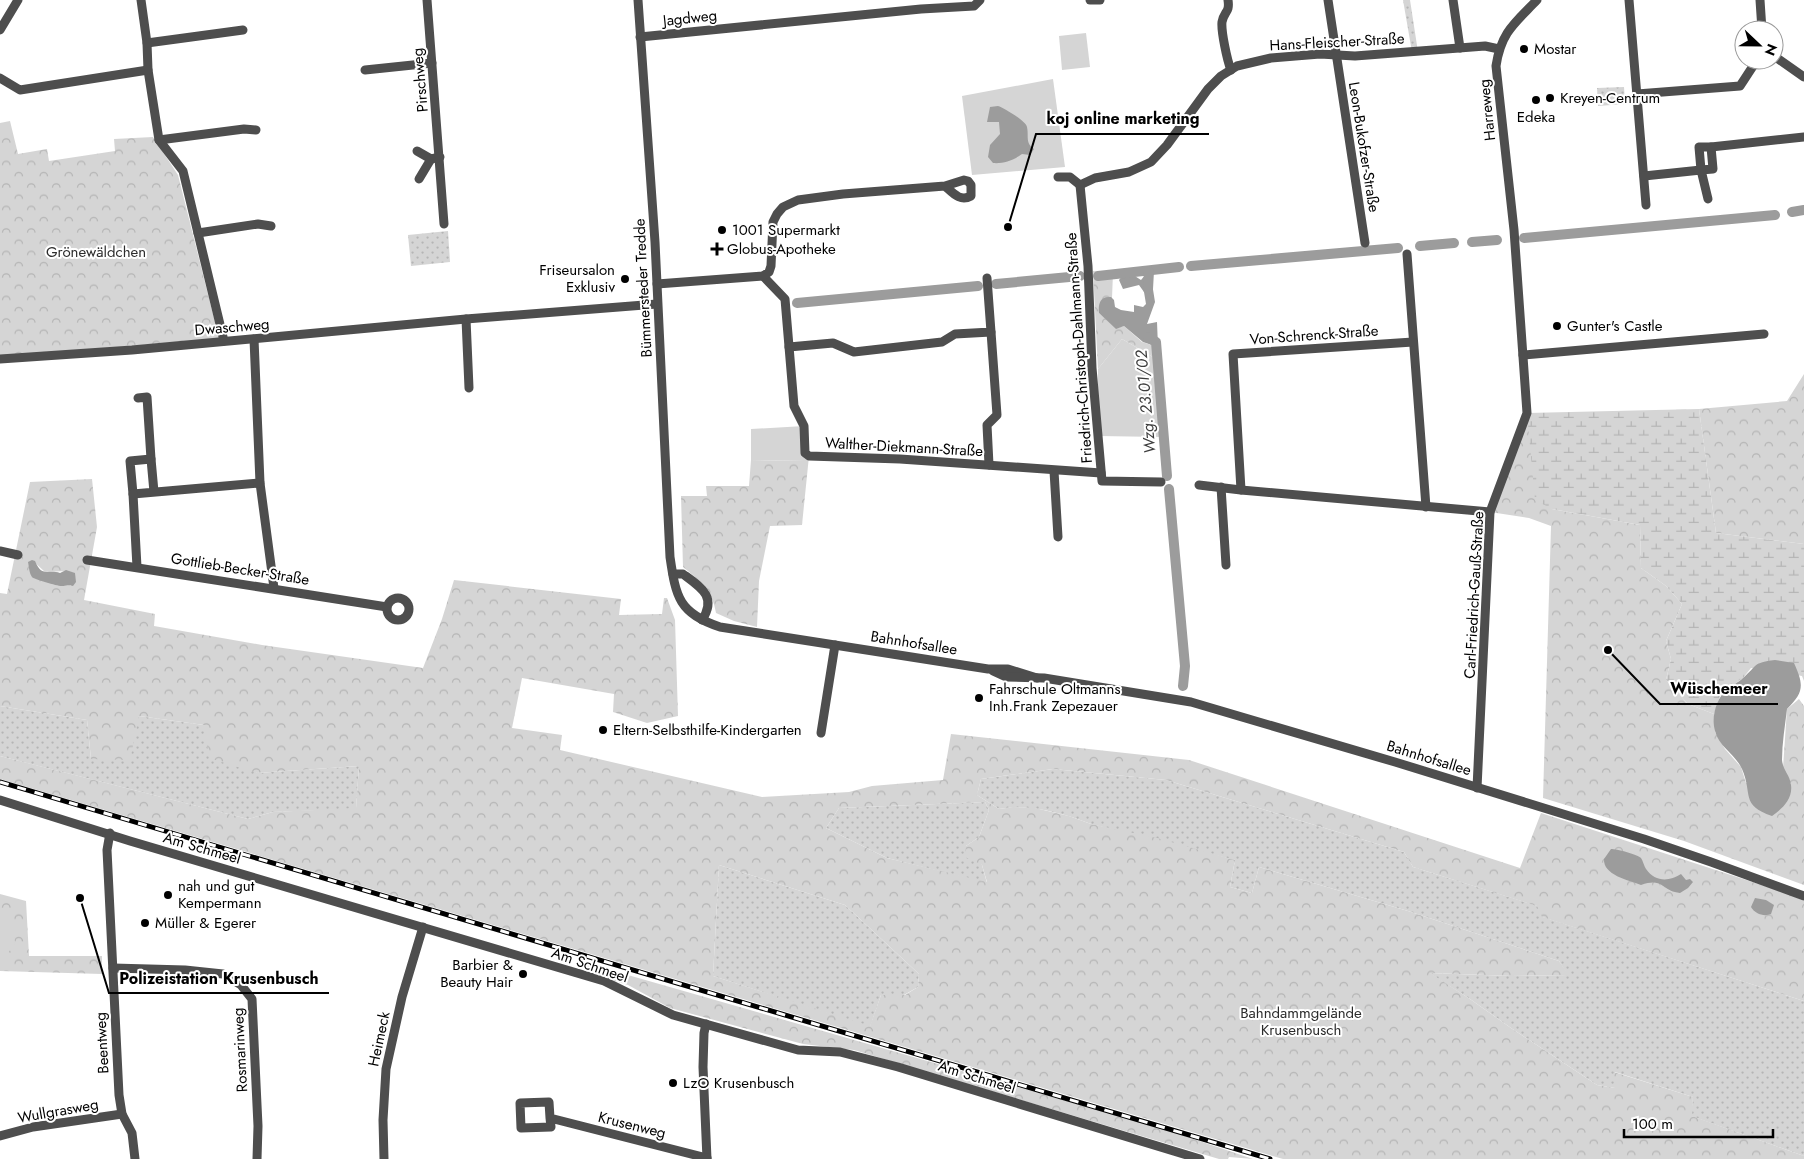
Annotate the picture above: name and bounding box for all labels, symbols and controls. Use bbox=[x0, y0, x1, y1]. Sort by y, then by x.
street label: Jagdweg bbox=[660, 4, 718, 32]
north arrow bbox=[1734, 20, 1784, 70]
street label: Hans-Fleischer-Straße bbox=[1269, 27, 1405, 57]
place label: Mostar bbox=[1534, 38, 1577, 60]
text: N bbox=[1760, 41, 1782, 59]
marker: Mostar bbox=[1518, 43, 1530, 55]
street label: Pirschweg bbox=[406, 47, 434, 113]
street label: Harreweg bbox=[1473, 78, 1501, 142]
street label: Leon-Bukofzer-Straße bbox=[1343, 80, 1385, 214]
place label: Kreyen-Centrum bbox=[1560, 87, 1660, 109]
marker: Kreyen-Centrum bbox=[1544, 92, 1556, 104]
marker: Edeka bbox=[1530, 94, 1542, 106]
callout: koj online marketing bbox=[1036, 103, 1209, 134]
place label: Edeka bbox=[1517, 106, 1555, 128]
text: koj online marketing bbox=[1046, 107, 1200, 130]
street label: Bümmersteder Tredde bbox=[628, 218, 658, 358]
place label: 1001 Supermarkt bbox=[732, 219, 840, 241]
marker: 1001 Supermarkt bbox=[716, 224, 728, 236]
street label: Friedrich-Christoph-Dahlmann-Straße bbox=[1060, 232, 1098, 464]
place label: Globus-Apotheke bbox=[727, 238, 836, 260]
park label: Grönewäldchen bbox=[46, 241, 146, 263]
marker: Globus-Apotheke bbox=[711, 243, 723, 255]
place label: Friseursalon Exklusiv bbox=[539, 259, 615, 298]
marker: Friseursalon Exklusiv bbox=[619, 273, 631, 285]
street label: Dwaschweg bbox=[194, 313, 270, 341]
place label: Gunter's Castle bbox=[1567, 315, 1663, 337]
street label: Von-Schrenck-Straße bbox=[1249, 320, 1379, 350]
marker: Gunter's Castle bbox=[1551, 320, 1563, 332]
water label: Wzg. 23.01/02 bbox=[1129, 348, 1161, 455]
street label: Walther-Diekmann-Straße bbox=[824, 432, 984, 462]
street label: Carl-Friedrich-Gauß-Straße bbox=[1459, 510, 1489, 679]
street label: Gottlieb-Becker-Straße bbox=[169, 547, 311, 591]
street label: Bahnhofsallee bbox=[869, 625, 959, 661]
callout: Wüschemeer bbox=[1660, 673, 1778, 704]
text: Wüschemeer bbox=[1670, 677, 1768, 700]
place label: Fahrschule Oltmanns Inh.Frank Zepezauer bbox=[989, 678, 1121, 717]
marker: Fahrschule Oltmanns Inh.Frank Zepezauer bbox=[973, 692, 985, 704]
place label: Eltern-Selbsthilfe-Kindergarten bbox=[613, 719, 802, 741]
marker: Eltern-Selbsthilfe-Kindergarten bbox=[597, 724, 609, 736]
street label: Bahnhofsallee bbox=[1384, 735, 1474, 781]
street label: Am Schmeel bbox=[161, 826, 243, 870]
place label: nah und gut Kempermann bbox=[178, 875, 262, 914]
marker: nah und gut Kempermann bbox=[162, 889, 174, 901]
place label: Müller & Egerer bbox=[155, 912, 257, 934]
marker: Müller & Egerer bbox=[139, 917, 151, 929]
street label: Am Schmeel bbox=[549, 942, 631, 988]
place label: Barbier & Beauty Hair bbox=[440, 954, 514, 993]
callout: Polizeistation Krusenbusch bbox=[109, 962, 329, 993]
text: Polizeistation Krusenbusch bbox=[119, 967, 319, 990]
marker: Barbier & Beauty Hair bbox=[517, 968, 529, 980]
park label: Bahndammgelände Krusenbusch bbox=[1240, 1002, 1362, 1041]
street label: Rosmarinweg bbox=[227, 1007, 253, 1093]
street label: Heimeck bbox=[362, 1009, 396, 1068]
street label: Beentweg bbox=[89, 1012, 115, 1074]
street label: Am Schmeel bbox=[936, 1055, 1018, 1099]
place label: LzO Krusenbusch bbox=[683, 1072, 794, 1094]
marker: LzO Krusenbusch bbox=[667, 1077, 679, 1089]
street label: Wullgrasweg bbox=[16, 1093, 100, 1129]
street label: Krusenweg bbox=[596, 1106, 668, 1144]
scale bar bbox=[1624, 1106, 1773, 1138]
text: 100 m bbox=[1632, 1113, 1673, 1135]

